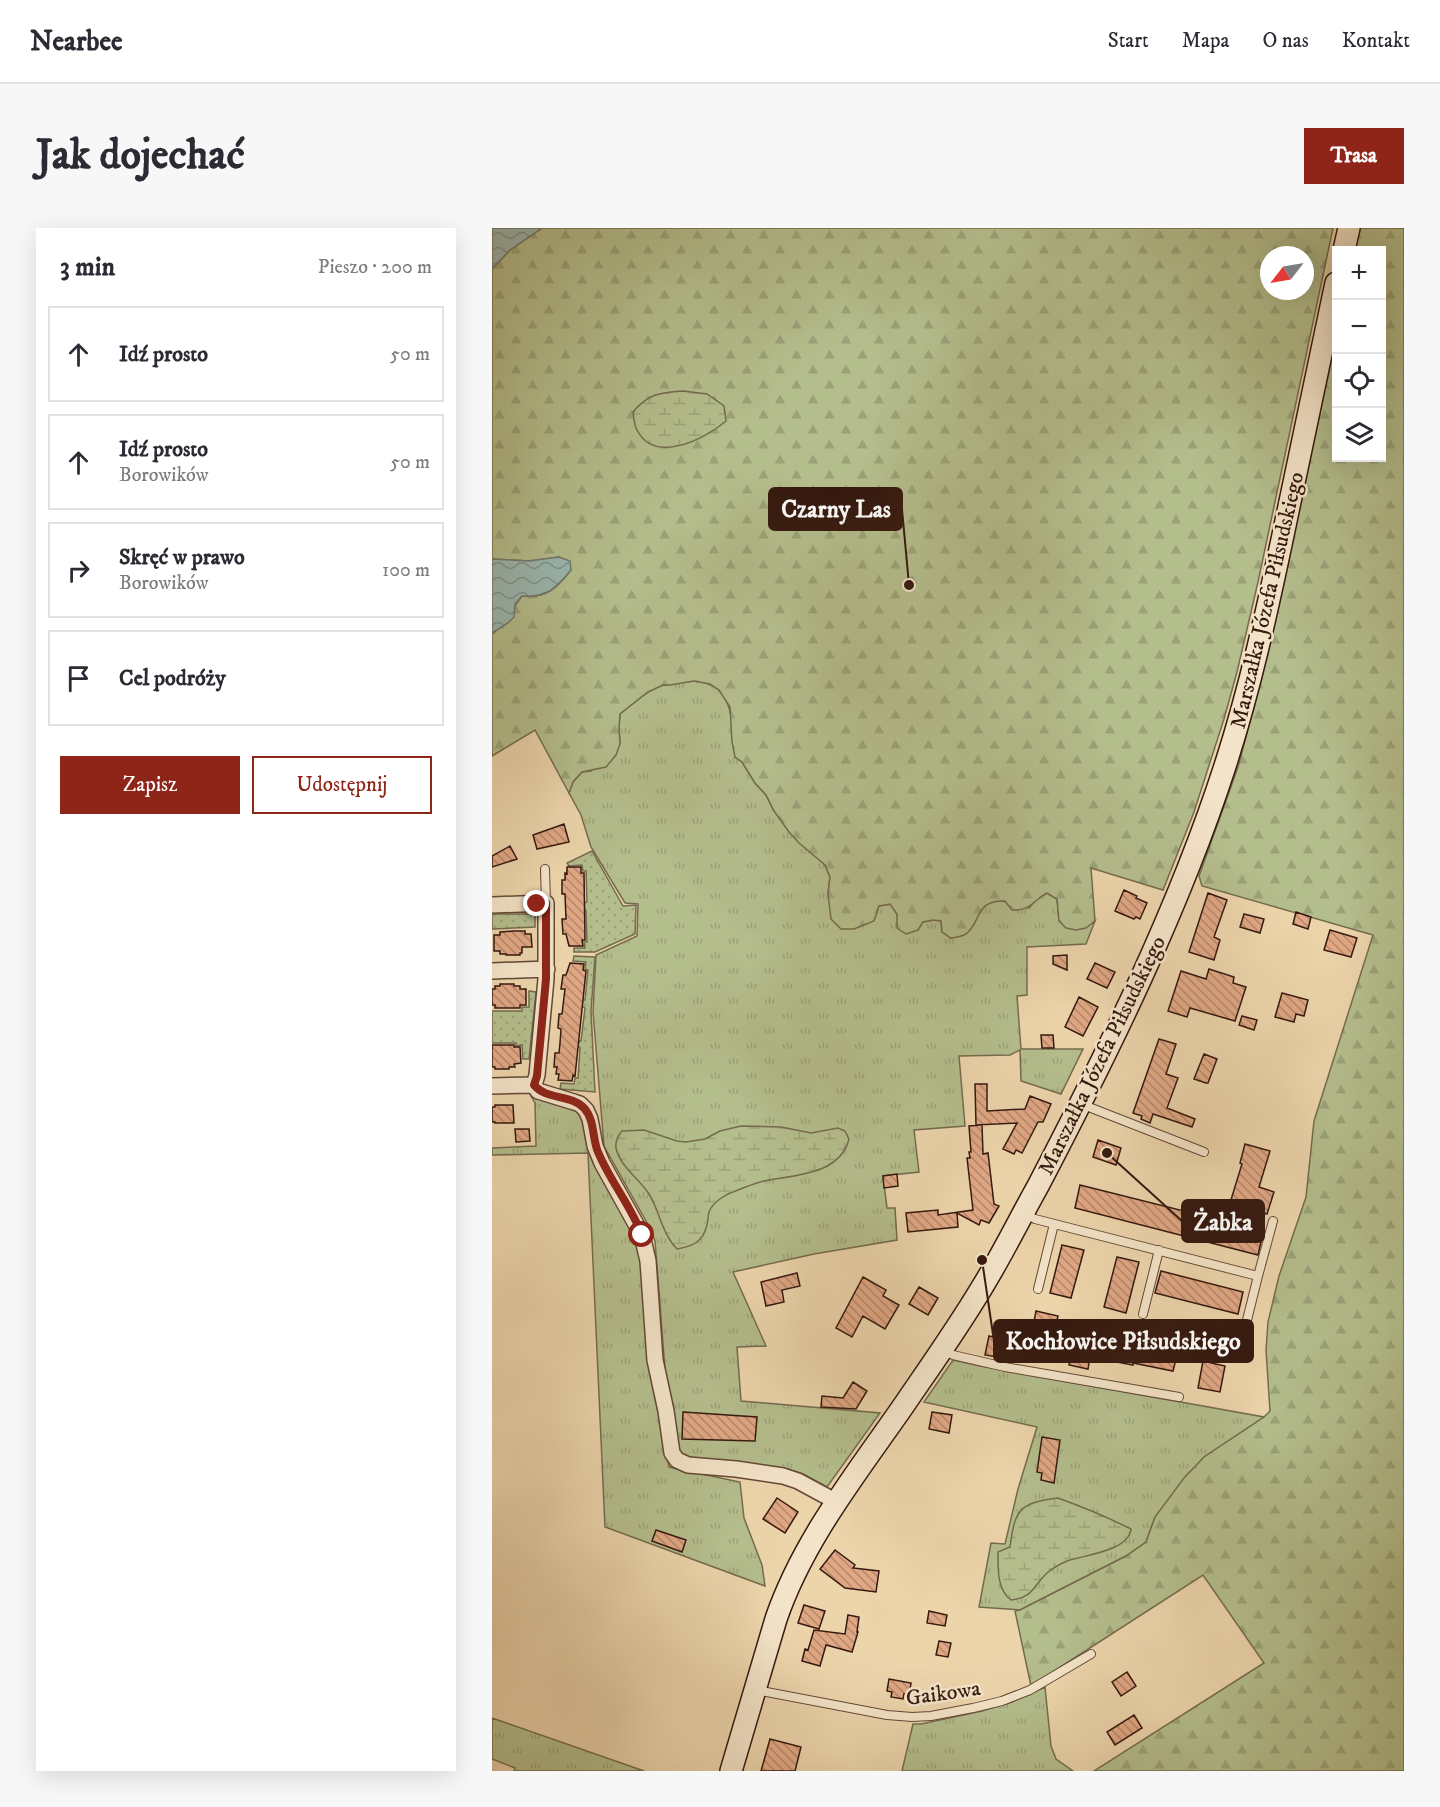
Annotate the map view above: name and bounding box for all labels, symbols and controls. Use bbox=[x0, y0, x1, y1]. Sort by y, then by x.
text: Nearbee bbox=[30, 24, 123, 59]
text: Start bbox=[1108, 28, 1149, 54]
text: Mapa bbox=[1182, 28, 1229, 54]
text: O nas bbox=[1262, 28, 1309, 54]
text: Kontakt bbox=[1342, 28, 1410, 54]
button: Trasa bbox=[1304, 128, 1404, 184]
text: Jak dojechać bbox=[36, 130, 244, 182]
north arrow bbox=[1260, 246, 1314, 300]
map controls bbox=[1332, 246, 1386, 462]
button: + bbox=[1332, 246, 1386, 300]
text: 3 min bbox=[60, 251, 115, 284]
text: Pieszo · 200 m bbox=[318, 255, 432, 280]
button: − bbox=[1332, 300, 1386, 354]
icon: ahead bbox=[62, 338, 95, 371]
text: Idź prosto bbox=[119, 341, 208, 368]
text: 50 m bbox=[390, 342, 430, 367]
button: locate bbox=[1332, 354, 1386, 408]
button: layers bbox=[1332, 408, 1386, 462]
text: Idź prosto bbox=[119, 436, 208, 463]
icon: ahead bbox=[62, 446, 95, 479]
text: 50 m bbox=[390, 450, 430, 475]
text: Borowików bbox=[119, 463, 209, 488]
street label: Marszałka Józefa Piłsudskiego bbox=[1225, 469, 1310, 731]
callout: Czarny Las bbox=[769, 488, 902, 530]
text: Czarny Las bbox=[781, 495, 891, 525]
text: Skręć w prawo bbox=[119, 544, 245, 571]
icon: right bbox=[62, 554, 95, 587]
text: 100 m bbox=[382, 558, 430, 583]
text: Borowików bbox=[119, 571, 209, 596]
icon: arrive bbox=[62, 662, 95, 695]
text: Cel podróży bbox=[119, 665, 226, 692]
button: Zapisz bbox=[60, 756, 240, 814]
button: Udostępnij bbox=[252, 756, 432, 814]
route end bbox=[523, 890, 549, 916]
street label: Marszałka Józefa Piłsudskiego bbox=[1033, 932, 1172, 1180]
callout: Żabka bbox=[1182, 1200, 1264, 1242]
text: Żabka bbox=[1194, 1207, 1253, 1238]
route start bbox=[628, 1221, 654, 1247]
callout: Kochłowice Piłsudskiego bbox=[994, 1320, 1253, 1362]
text: Kochłowice Piłsudskiego bbox=[1005, 1327, 1241, 1357]
street label: Gaikowa bbox=[904, 1675, 983, 1712]

